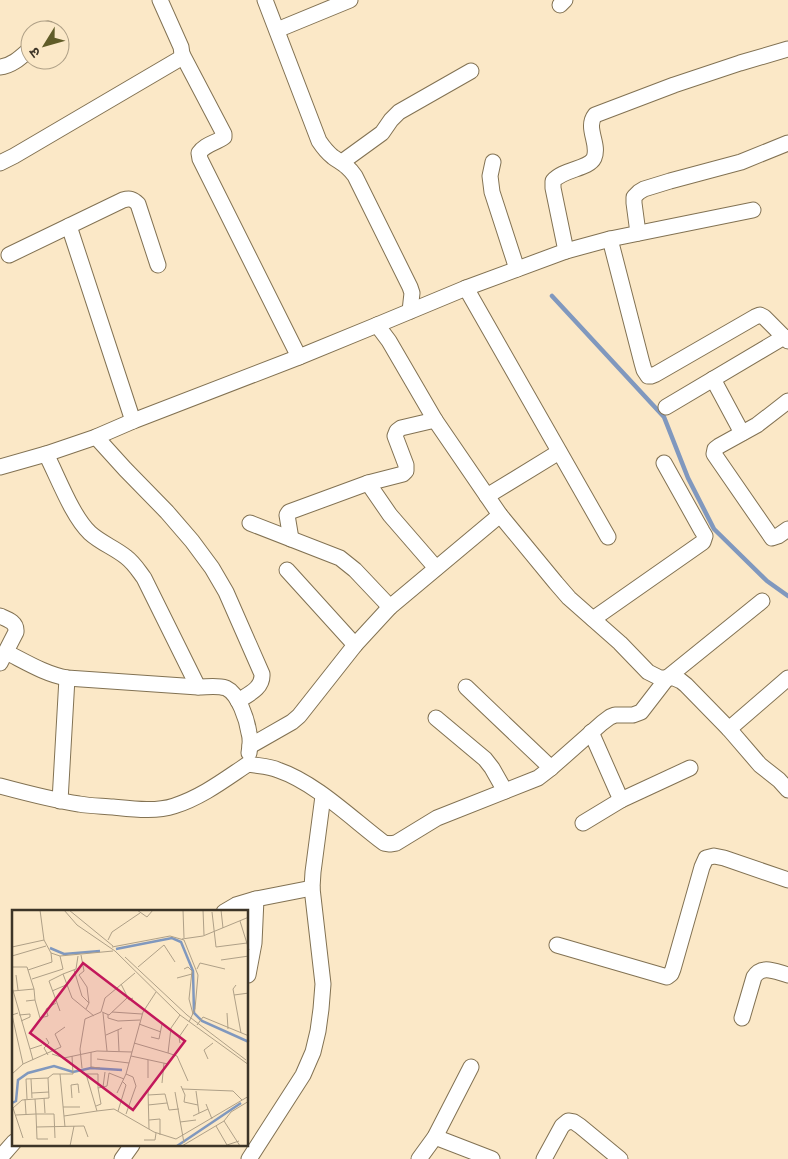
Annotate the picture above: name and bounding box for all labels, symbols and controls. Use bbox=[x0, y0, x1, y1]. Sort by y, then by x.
north arrow bbox=[20, 20, 70, 70]
text: उ bbox=[24, 44, 43, 62]
inset map bbox=[12, 910, 249, 1146]

